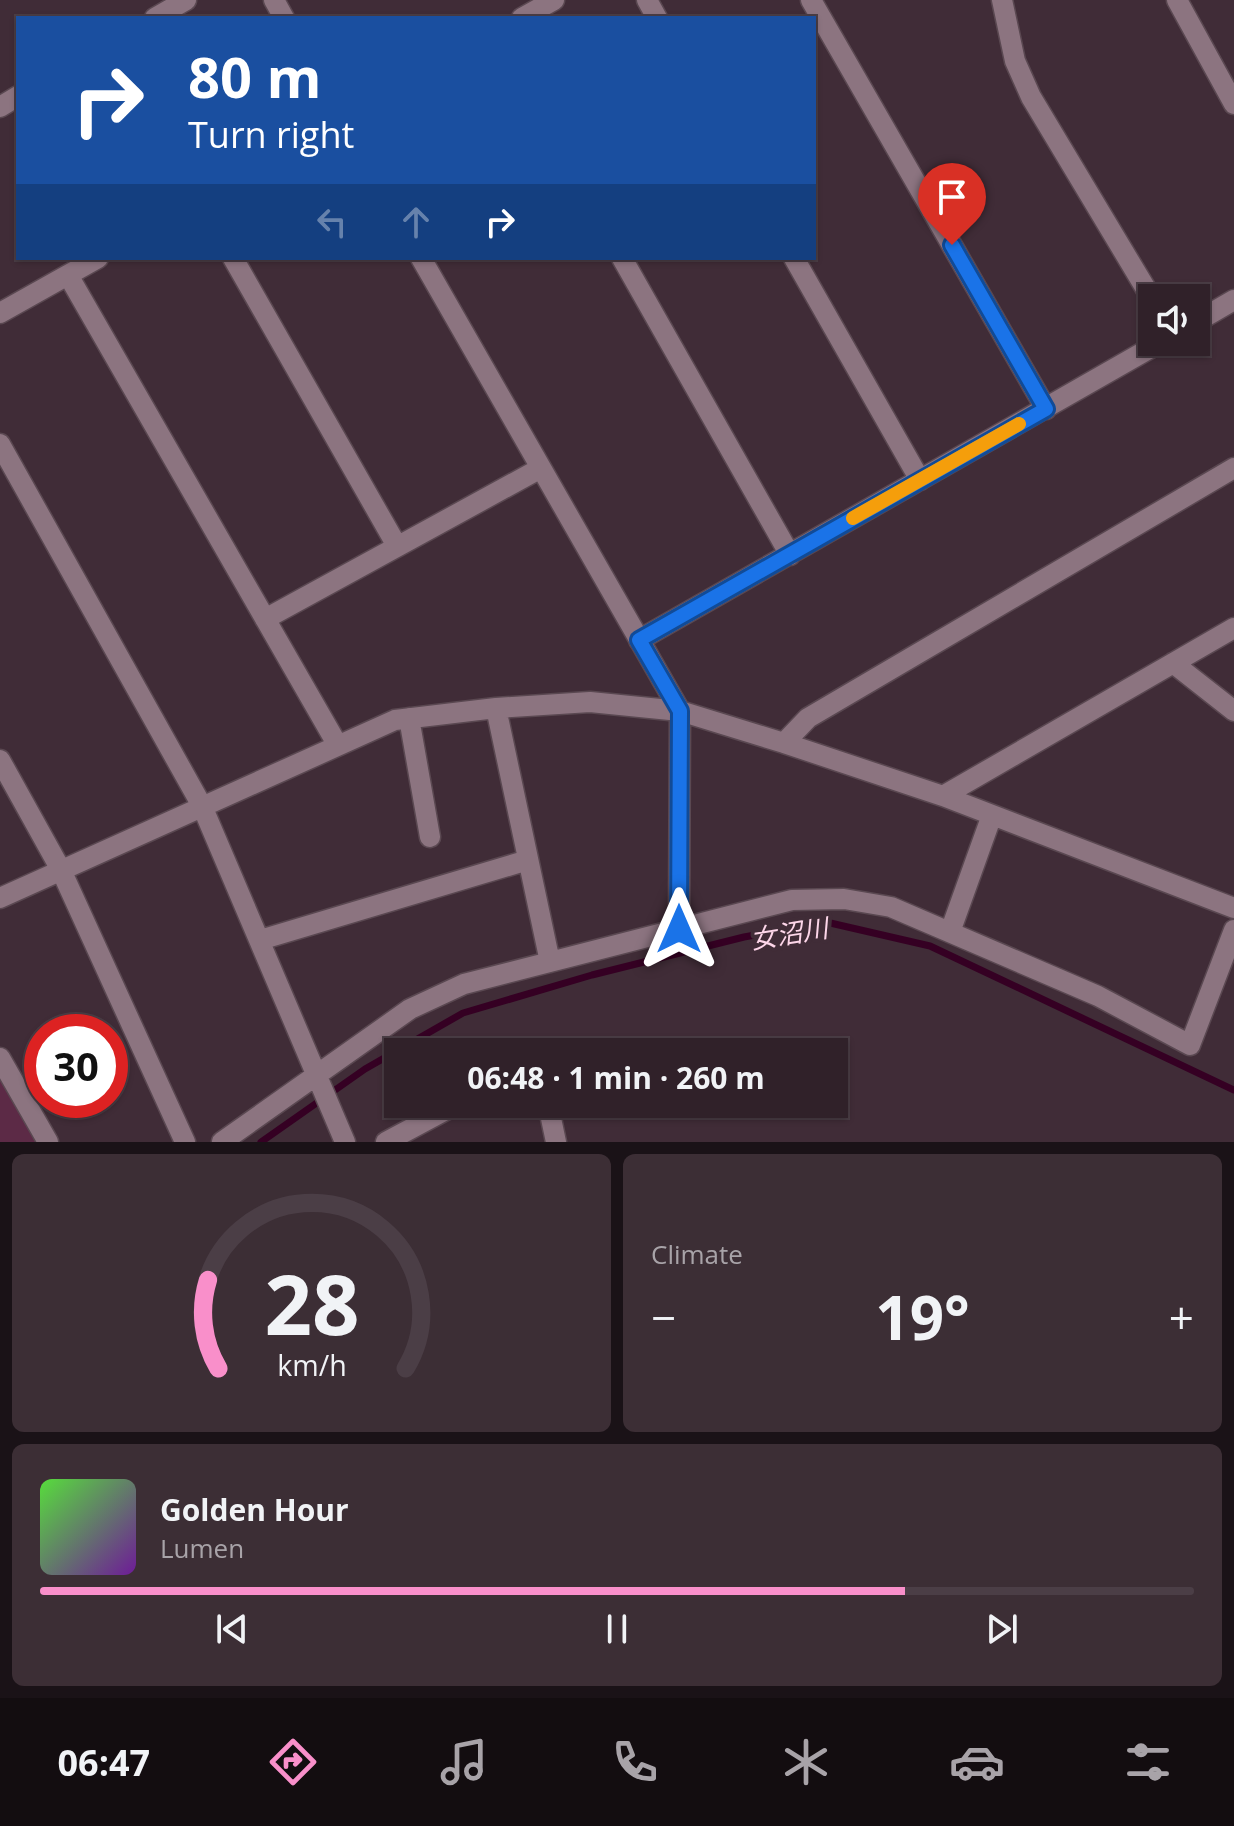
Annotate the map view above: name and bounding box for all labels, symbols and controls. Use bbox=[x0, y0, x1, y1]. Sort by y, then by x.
text: 80 m bbox=[188, 38, 322, 114]
icon: right bbox=[56, 48, 160, 152]
text: Turn right bbox=[188, 110, 354, 159]
pin bbox=[918, 163, 986, 245]
icon: arrive bbox=[930, 175, 974, 219]
icon: left bbox=[310, 200, 354, 244]
icon: ahead bbox=[394, 200, 438, 244]
icon: right bbox=[478, 200, 522, 244]
map controls bbox=[1138, 284, 1210, 356]
button: sound bbox=[1138, 284, 1210, 356]
position arrow bbox=[637, 887, 721, 971]
water label: 女沼川 bbox=[748, 909, 833, 957]
speed limit sign: 30 bbox=[24, 1014, 128, 1118]
text: 06:48 · 1 min · 260 m bbox=[467, 1057, 765, 1098]
text: Climate bbox=[651, 1236, 743, 1272]
text: 28 bbox=[264, 1246, 359, 1359]
text: 19° bbox=[875, 1276, 970, 1358]
text: − bbox=[651, 1287, 676, 1347]
text: + bbox=[1169, 1287, 1194, 1347]
text: km/h bbox=[277, 1345, 346, 1384]
text: Golden Hour bbox=[160, 1489, 349, 1530]
text: Lumen bbox=[160, 1530, 244, 1566]
icon: previous bbox=[210, 1607, 254, 1651]
icon: pause bbox=[595, 1607, 639, 1651]
icon: next bbox=[980, 1607, 1024, 1651]
icon: directions bbox=[265, 1734, 321, 1790]
icon: music bbox=[436, 1734, 492, 1790]
icon: phone bbox=[607, 1734, 663, 1790]
icon: climate bbox=[778, 1734, 834, 1790]
icon: car bbox=[949, 1734, 1005, 1790]
icon: filters bbox=[1120, 1734, 1176, 1790]
text: 06:47 bbox=[58, 1738, 150, 1787]

